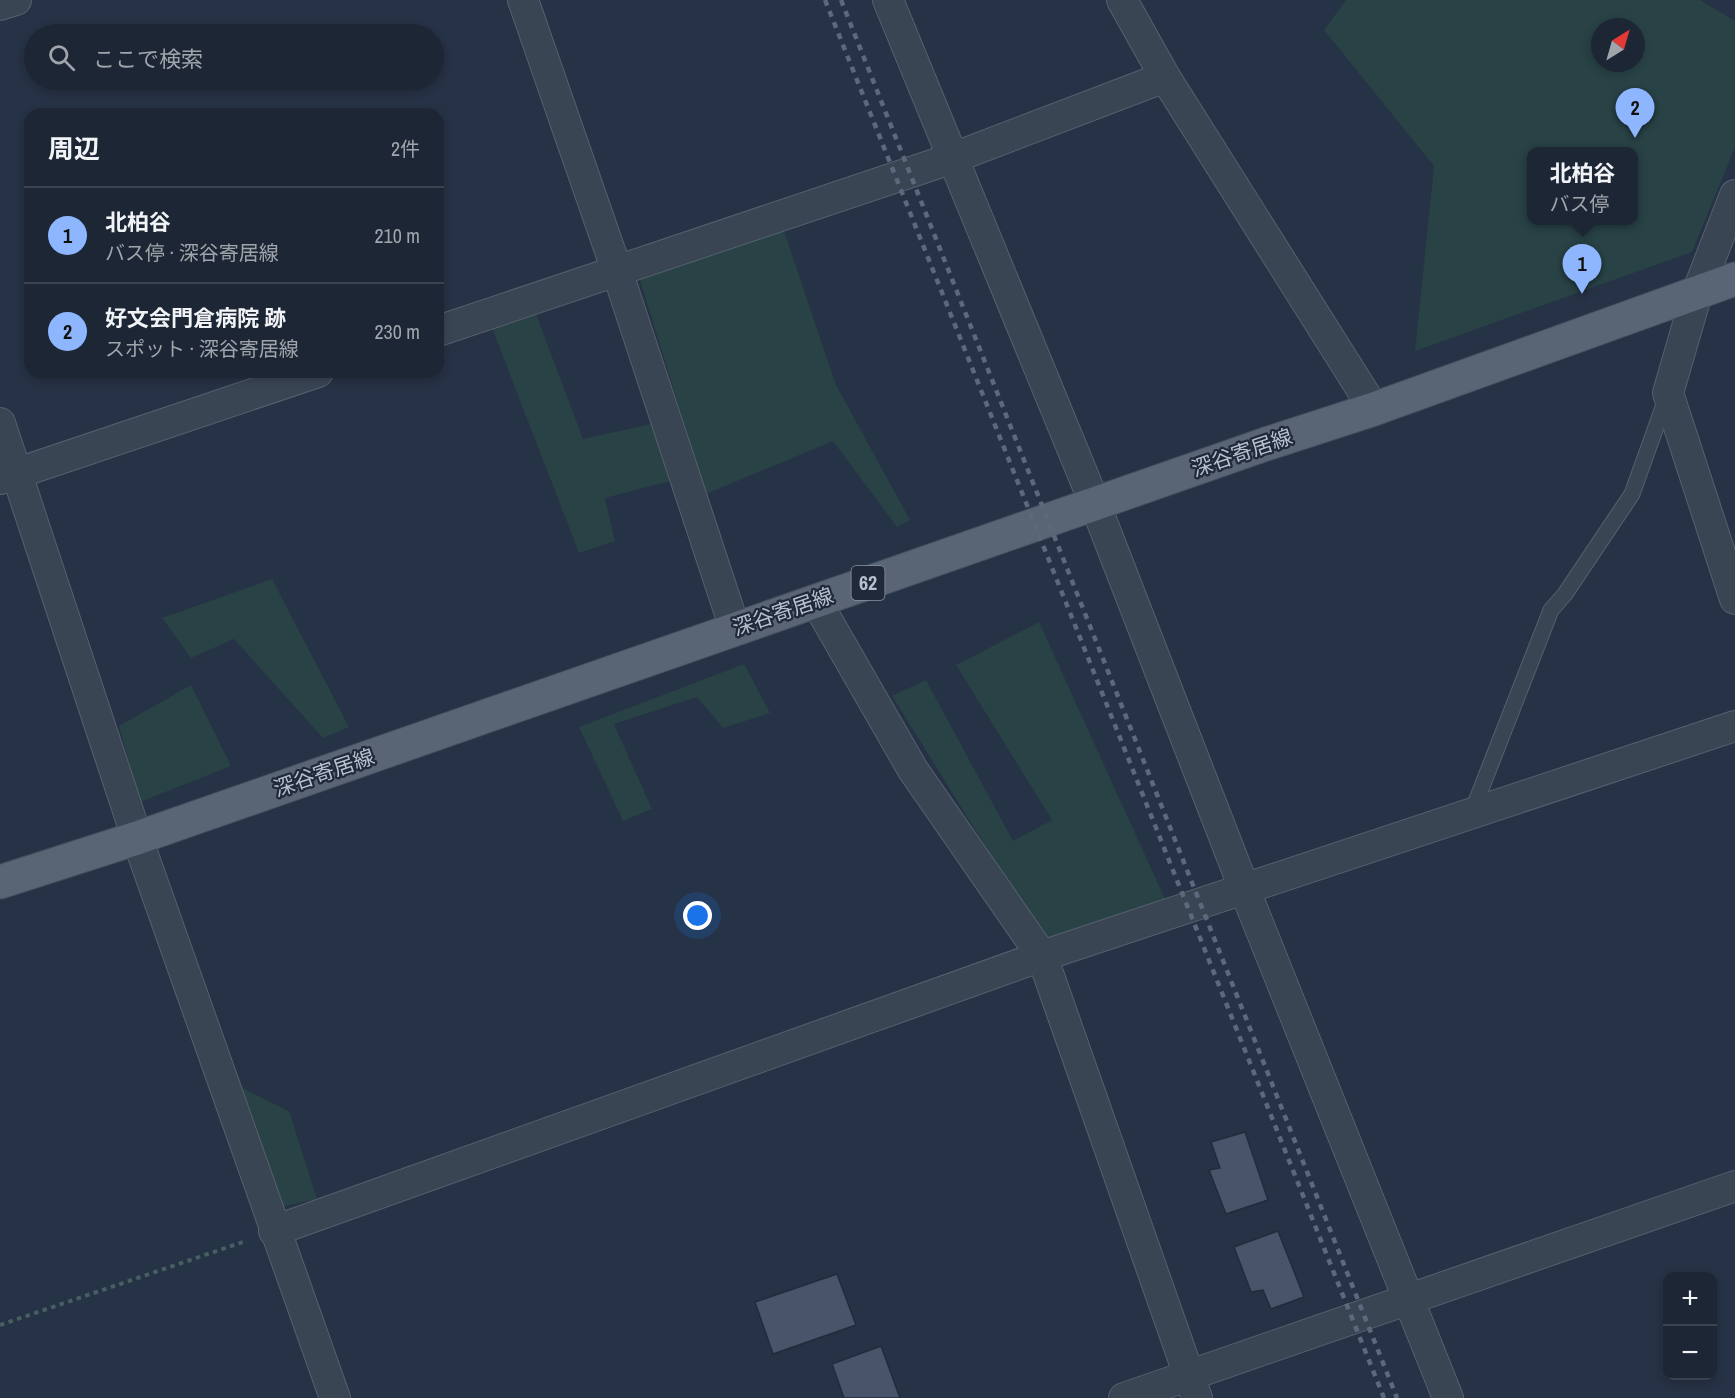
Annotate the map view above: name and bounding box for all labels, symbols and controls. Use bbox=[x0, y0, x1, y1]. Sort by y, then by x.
north arrow bbox=[1591, 18, 1645, 72]
search box bbox=[24, 24, 444, 90]
icon: search bbox=[45, 41, 78, 74]
text: ここで検索 bbox=[93, 44, 203, 74]
pin: 2 bbox=[1616, 88, 1654, 138]
text: 周辺 bbox=[48, 131, 100, 166]
text: 2件 bbox=[391, 135, 420, 162]
popup bbox=[1527, 147, 1638, 225]
text: 北柏谷 bbox=[1549, 158, 1616, 188]
text: バス停 bbox=[1549, 190, 1609, 217]
text: 北柏谷 bbox=[105, 207, 171, 237]
text: 1 bbox=[63, 222, 72, 249]
text: 210 m bbox=[374, 222, 420, 249]
text: バス停 · 深谷寄居線 bbox=[105, 239, 279, 266]
pin: 1 bbox=[1562, 244, 1602, 294]
text: 好文会門倉病院 跡 bbox=[105, 303, 286, 333]
text: 2 bbox=[63, 318, 72, 345]
text: 230 m bbox=[374, 318, 420, 345]
text: スポット · 深谷寄居線 bbox=[105, 335, 299, 362]
street label: 深谷寄居線 bbox=[1187, 422, 1296, 483]
road number: 62 bbox=[852, 566, 884, 600]
street label: 深谷寄居線 bbox=[728, 581, 837, 642]
street label: 深谷寄居線 bbox=[269, 742, 378, 803]
your location bbox=[683, 901, 712, 930]
map controls bbox=[1663, 1272, 1717, 1380]
button: + bbox=[1663, 1272, 1717, 1326]
button: − bbox=[1663, 1326, 1717, 1380]

